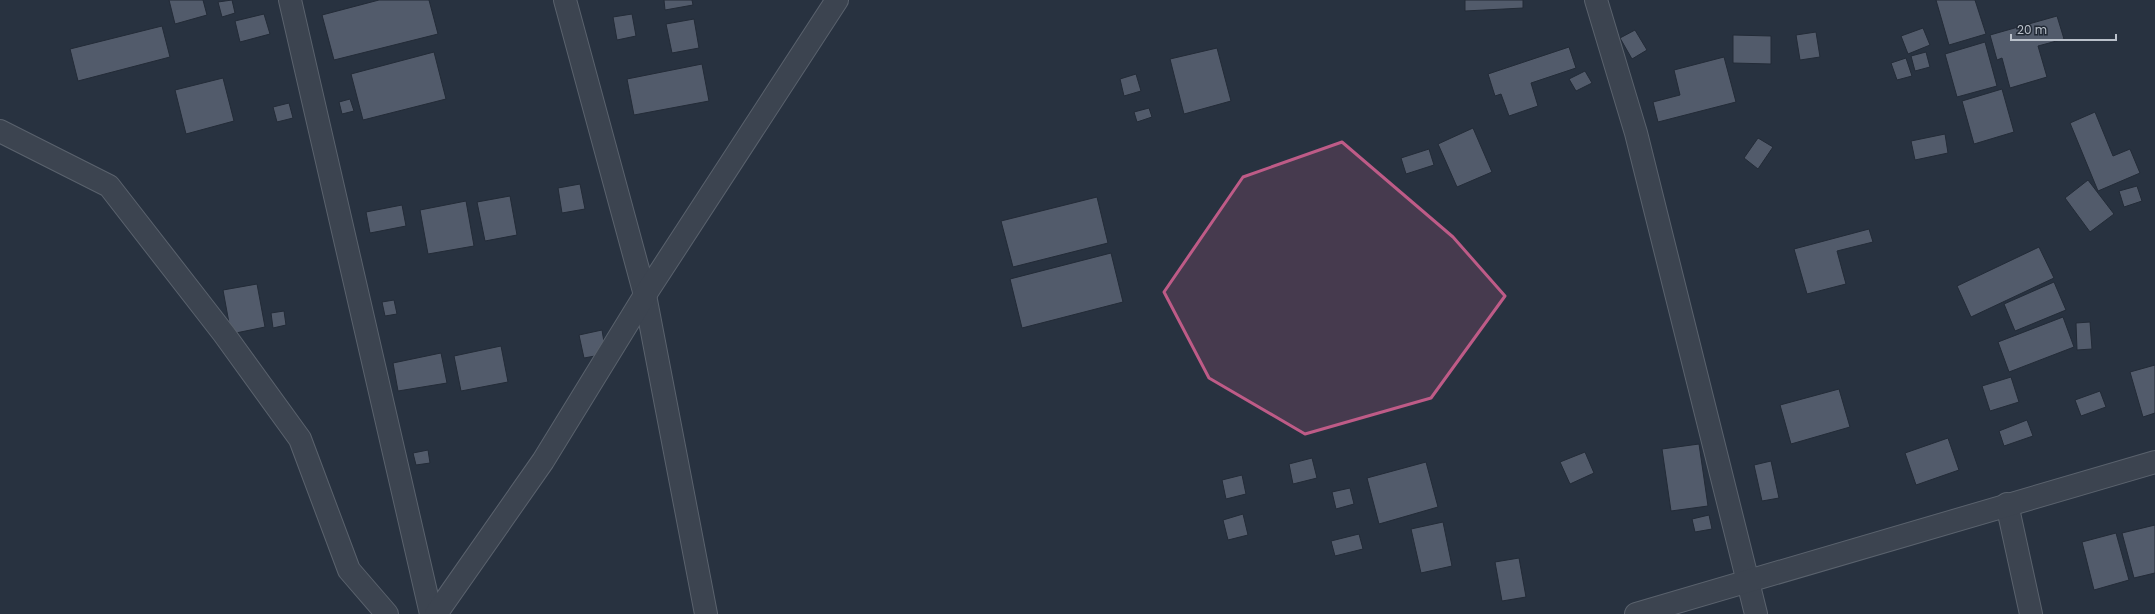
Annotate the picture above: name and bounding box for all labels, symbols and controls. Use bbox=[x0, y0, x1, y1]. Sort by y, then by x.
scale bar bbox=[2011, 16, 2116, 42]
text: 20 m bbox=[2017, 21, 2047, 38]

